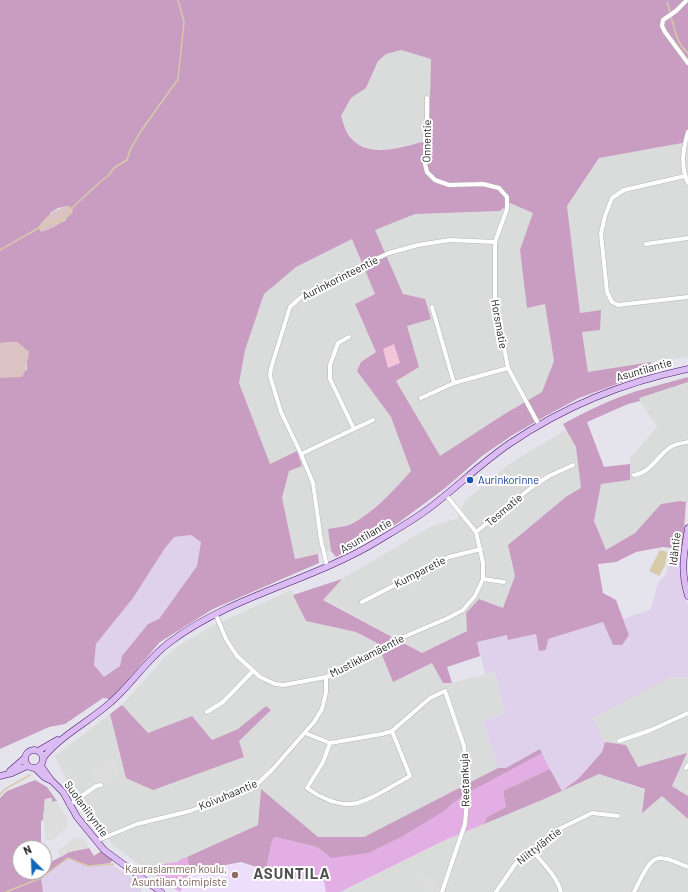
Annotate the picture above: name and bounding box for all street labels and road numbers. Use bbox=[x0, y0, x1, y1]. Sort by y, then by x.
street label: Onnentie bbox=[420, 119, 434, 163]
street label: Aurinkorinteentie bbox=[300, 253, 380, 303]
street label: Horsmatie bbox=[488, 298, 510, 350]
street label: Asuntilantie bbox=[615, 356, 673, 384]
street label: Tesmatie bbox=[483, 491, 525, 529]
street label: Asuntilantie bbox=[338, 516, 394, 556]
street label: Idäntie bbox=[666, 532, 684, 566]
street label: Kumparetie bbox=[392, 553, 448, 591]
street label: Mustikkamäentie bbox=[328, 632, 406, 680]
street label: Reetankuja bbox=[457, 753, 473, 807]
street label: Koivuhaantie bbox=[197, 777, 259, 813]
street label: Suolaniityntie bbox=[61, 779, 111, 839]
street label: Niittyläntie bbox=[514, 825, 564, 867]

